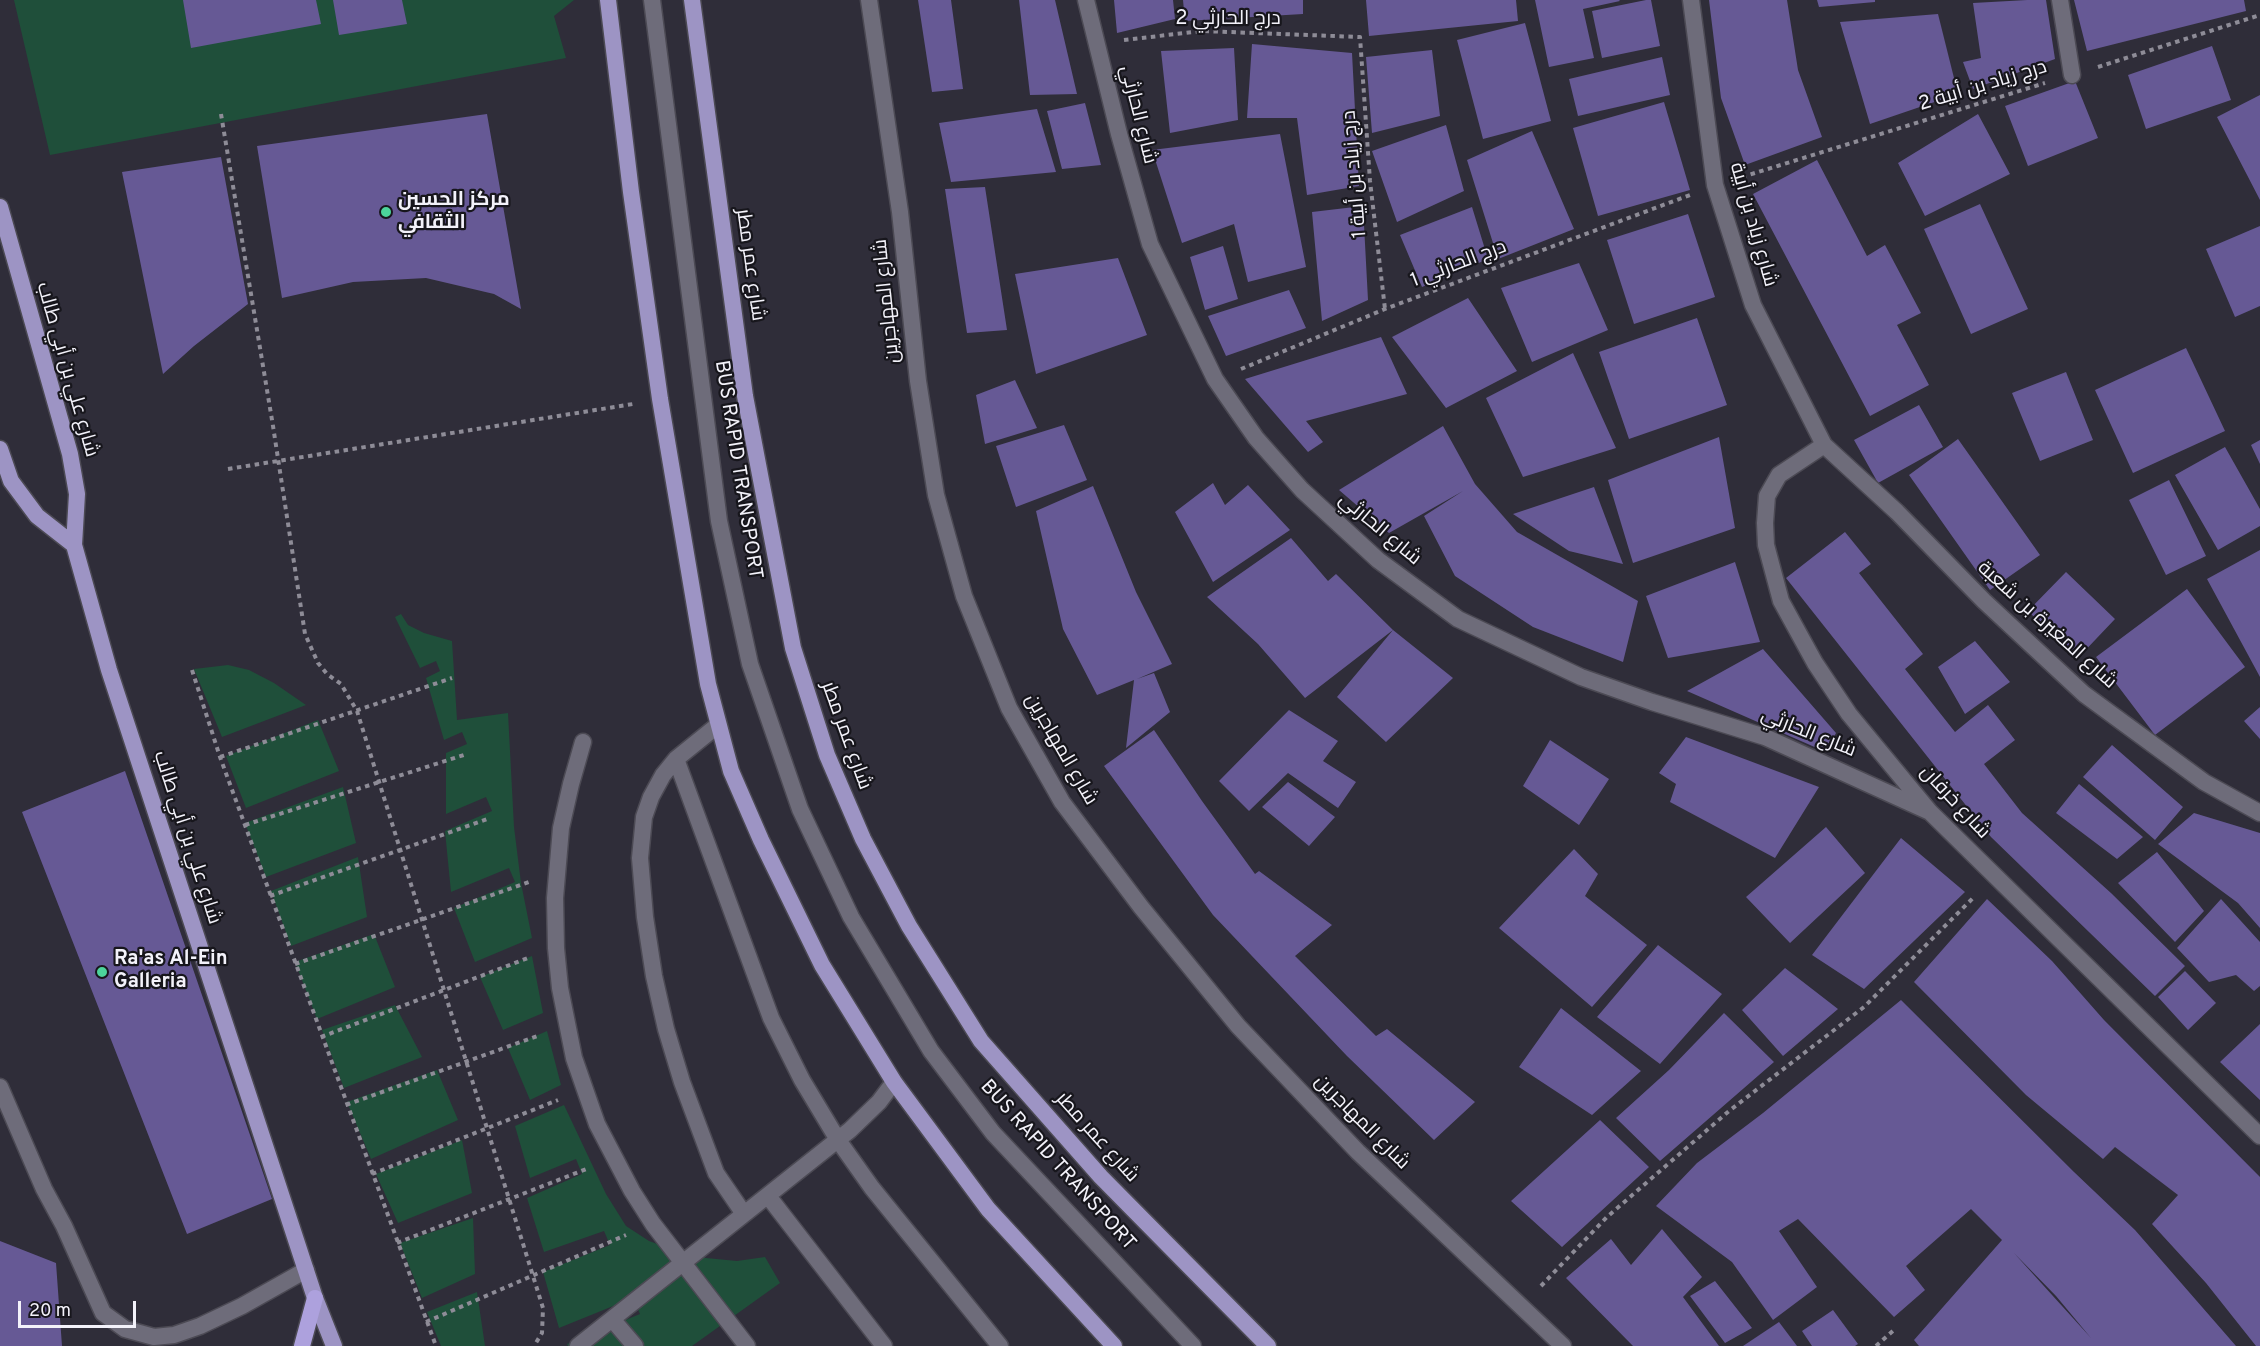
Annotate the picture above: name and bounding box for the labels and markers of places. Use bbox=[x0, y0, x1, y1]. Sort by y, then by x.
place label: مركز الحسين الثقافي bbox=[398, 189, 510, 236]
marker: مركز الحسين الثقافي bbox=[379, 205, 393, 219]
place label: Ra'as Al-Ein Galleria bbox=[114, 948, 228, 995]
marker: Ra'as Al-Ein Galleria bbox=[95, 965, 109, 979]

